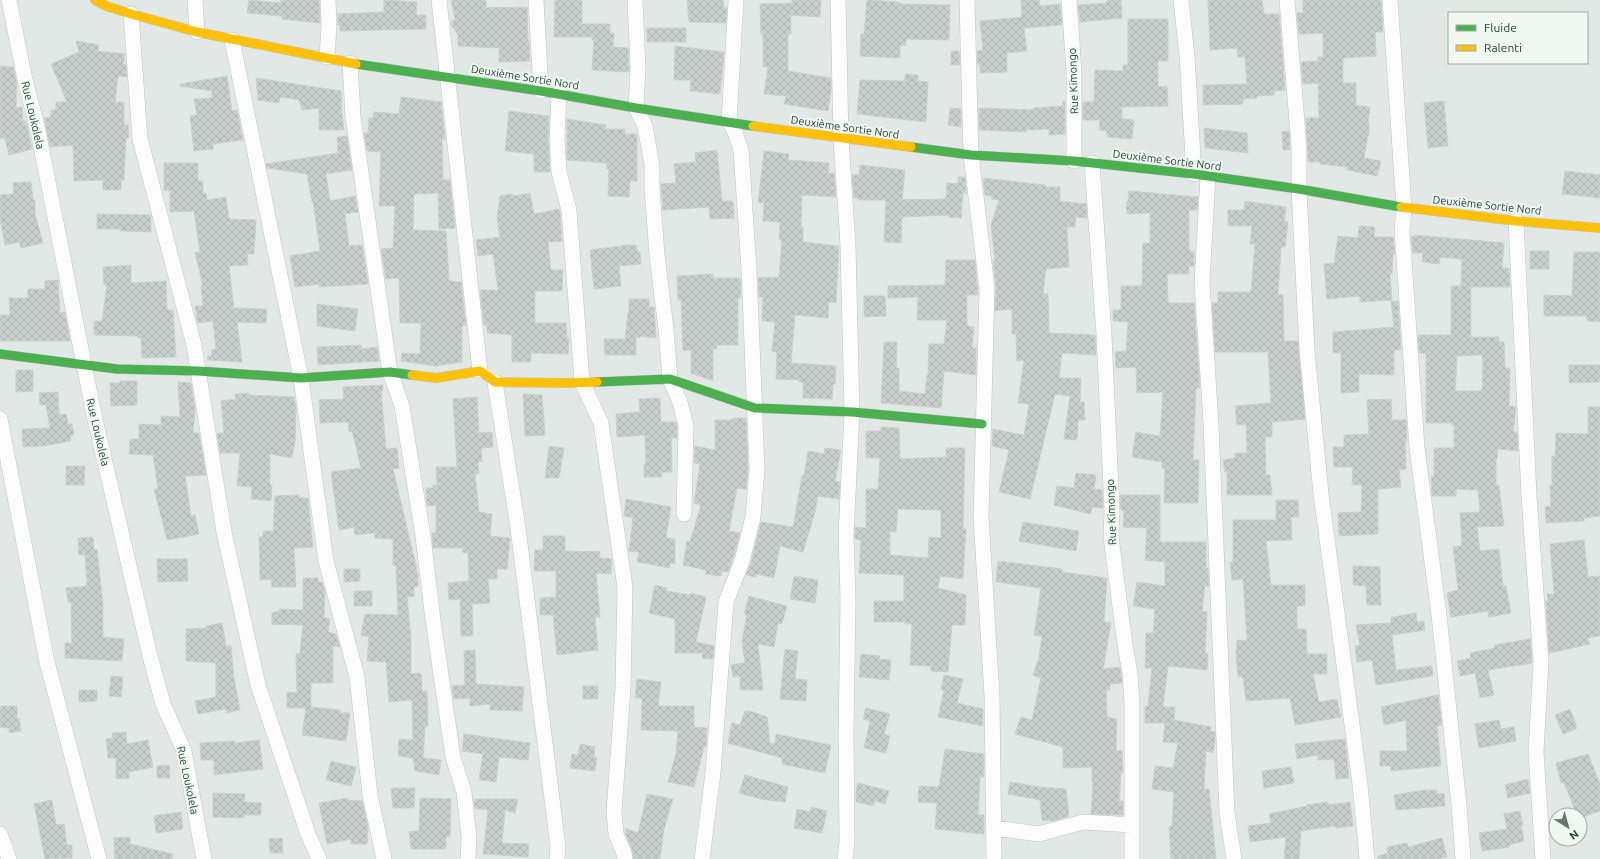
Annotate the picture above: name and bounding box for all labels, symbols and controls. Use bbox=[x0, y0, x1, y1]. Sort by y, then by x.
legend bbox=[1448, 12, 1588, 64]
text: Fluide bbox=[1484, 21, 1517, 34]
text: Ralenti bbox=[1484, 41, 1522, 54]
street label: Rue Kimongo bbox=[1066, 48, 1080, 114]
street label: Deuxième Sortie Nord bbox=[470, 63, 580, 91]
street label: Rue Loukolela bbox=[19, 80, 47, 150]
street label: Deuxième Sortie Nord bbox=[790, 113, 900, 141]
street label: Deuxième Sortie Nord bbox=[1112, 147, 1222, 173]
street label: Deuxième Sortie Nord bbox=[1432, 193, 1542, 217]
street label: Rue Loukolela bbox=[84, 397, 112, 467]
street label: Rue Kimongo bbox=[1104, 479, 1118, 545]
street label: Rue Loukolela bbox=[175, 745, 201, 815]
north arrow bbox=[1548, 807, 1588, 847]
text: N bbox=[1567, 828, 1581, 842]

